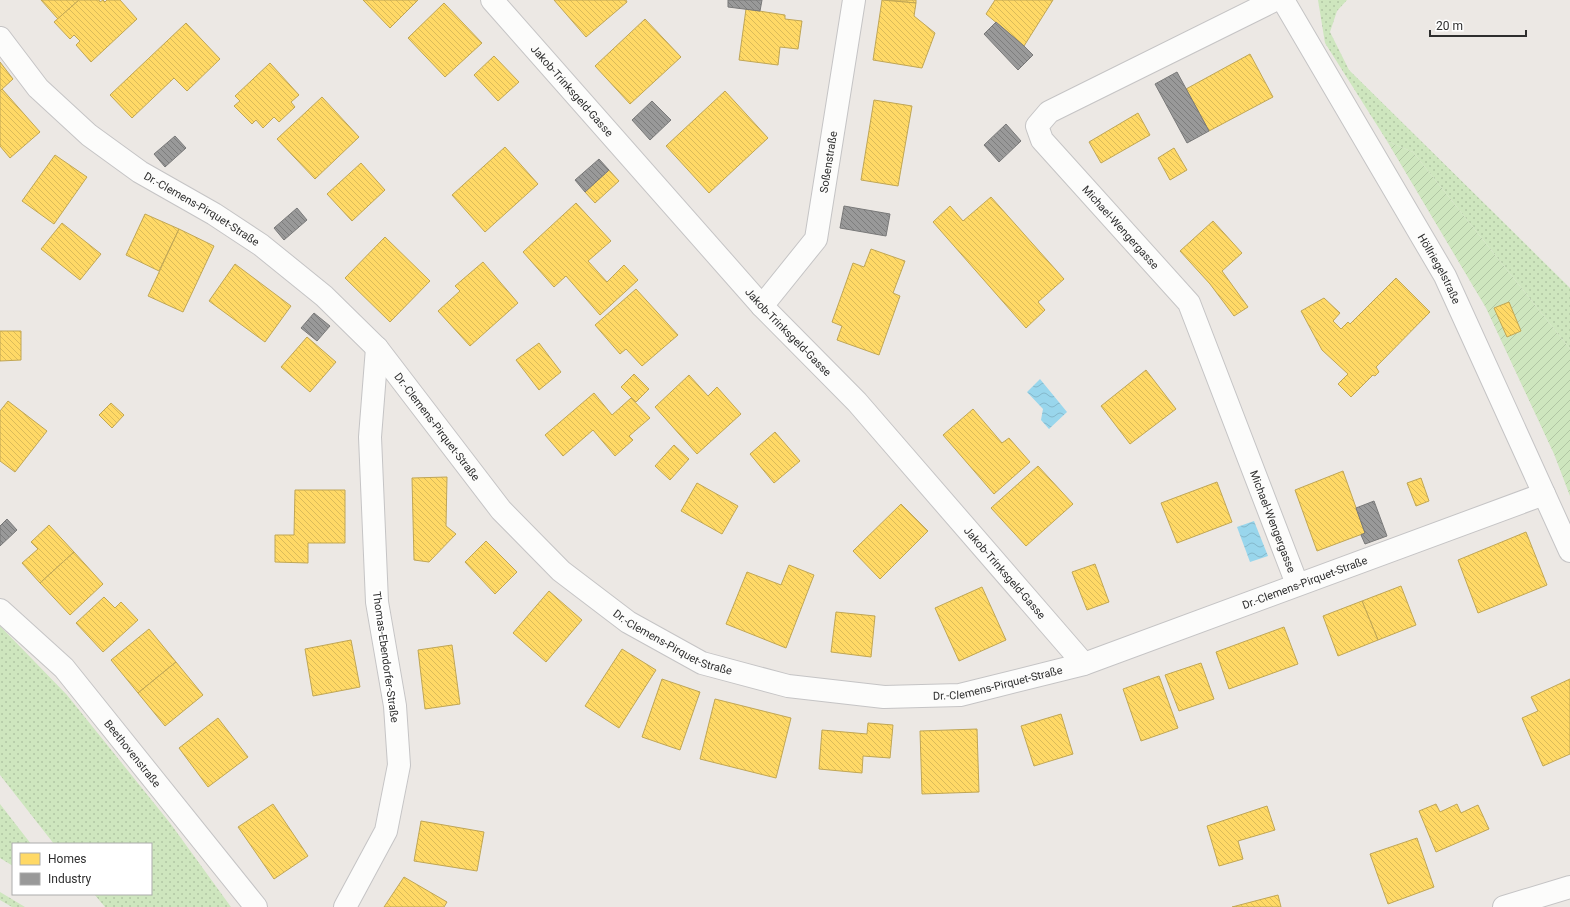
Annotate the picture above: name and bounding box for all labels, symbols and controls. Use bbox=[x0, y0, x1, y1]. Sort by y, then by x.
scale bar bbox=[1430, 12, 1526, 38]
text: 20 m bbox=[1436, 19, 1463, 33]
street label: Jakob-Trinksgeld-Gasse bbox=[528, 43, 616, 140]
street label: Soßenstraße bbox=[817, 130, 840, 194]
street label: Dr.-Clemens-Pirquet-Straße bbox=[141, 170, 262, 249]
street label: Michael-Wengergasse bbox=[1079, 183, 1161, 272]
street label: Höllriegelstraße bbox=[1415, 232, 1463, 306]
street label: Jakob-Trinksgeld-Gasse bbox=[742, 286, 834, 379]
street label: Dr.-Clemens-Pirquet-Straße bbox=[391, 371, 482, 484]
street label: Michael-Wengergasse bbox=[1247, 469, 1298, 575]
street label: Jakob-Trinksgeld-Gasse bbox=[961, 524, 1048, 622]
street label: Dr.-Clemens-Pirquet-Straße bbox=[1240, 554, 1369, 612]
street label: Thomas-Ebendorfer-Straße bbox=[370, 591, 401, 724]
street label: Dr.-Clemens-Pirquet-Straße bbox=[610, 607, 734, 678]
street label: Dr.-Clemens-Pirquet-Straße bbox=[933, 664, 1064, 703]
street label: Beethovenstraße bbox=[101, 717, 163, 790]
legend bbox=[12, 843, 152, 895]
text: Homes bbox=[48, 852, 86, 866]
text: Industry bbox=[48, 872, 92, 886]

